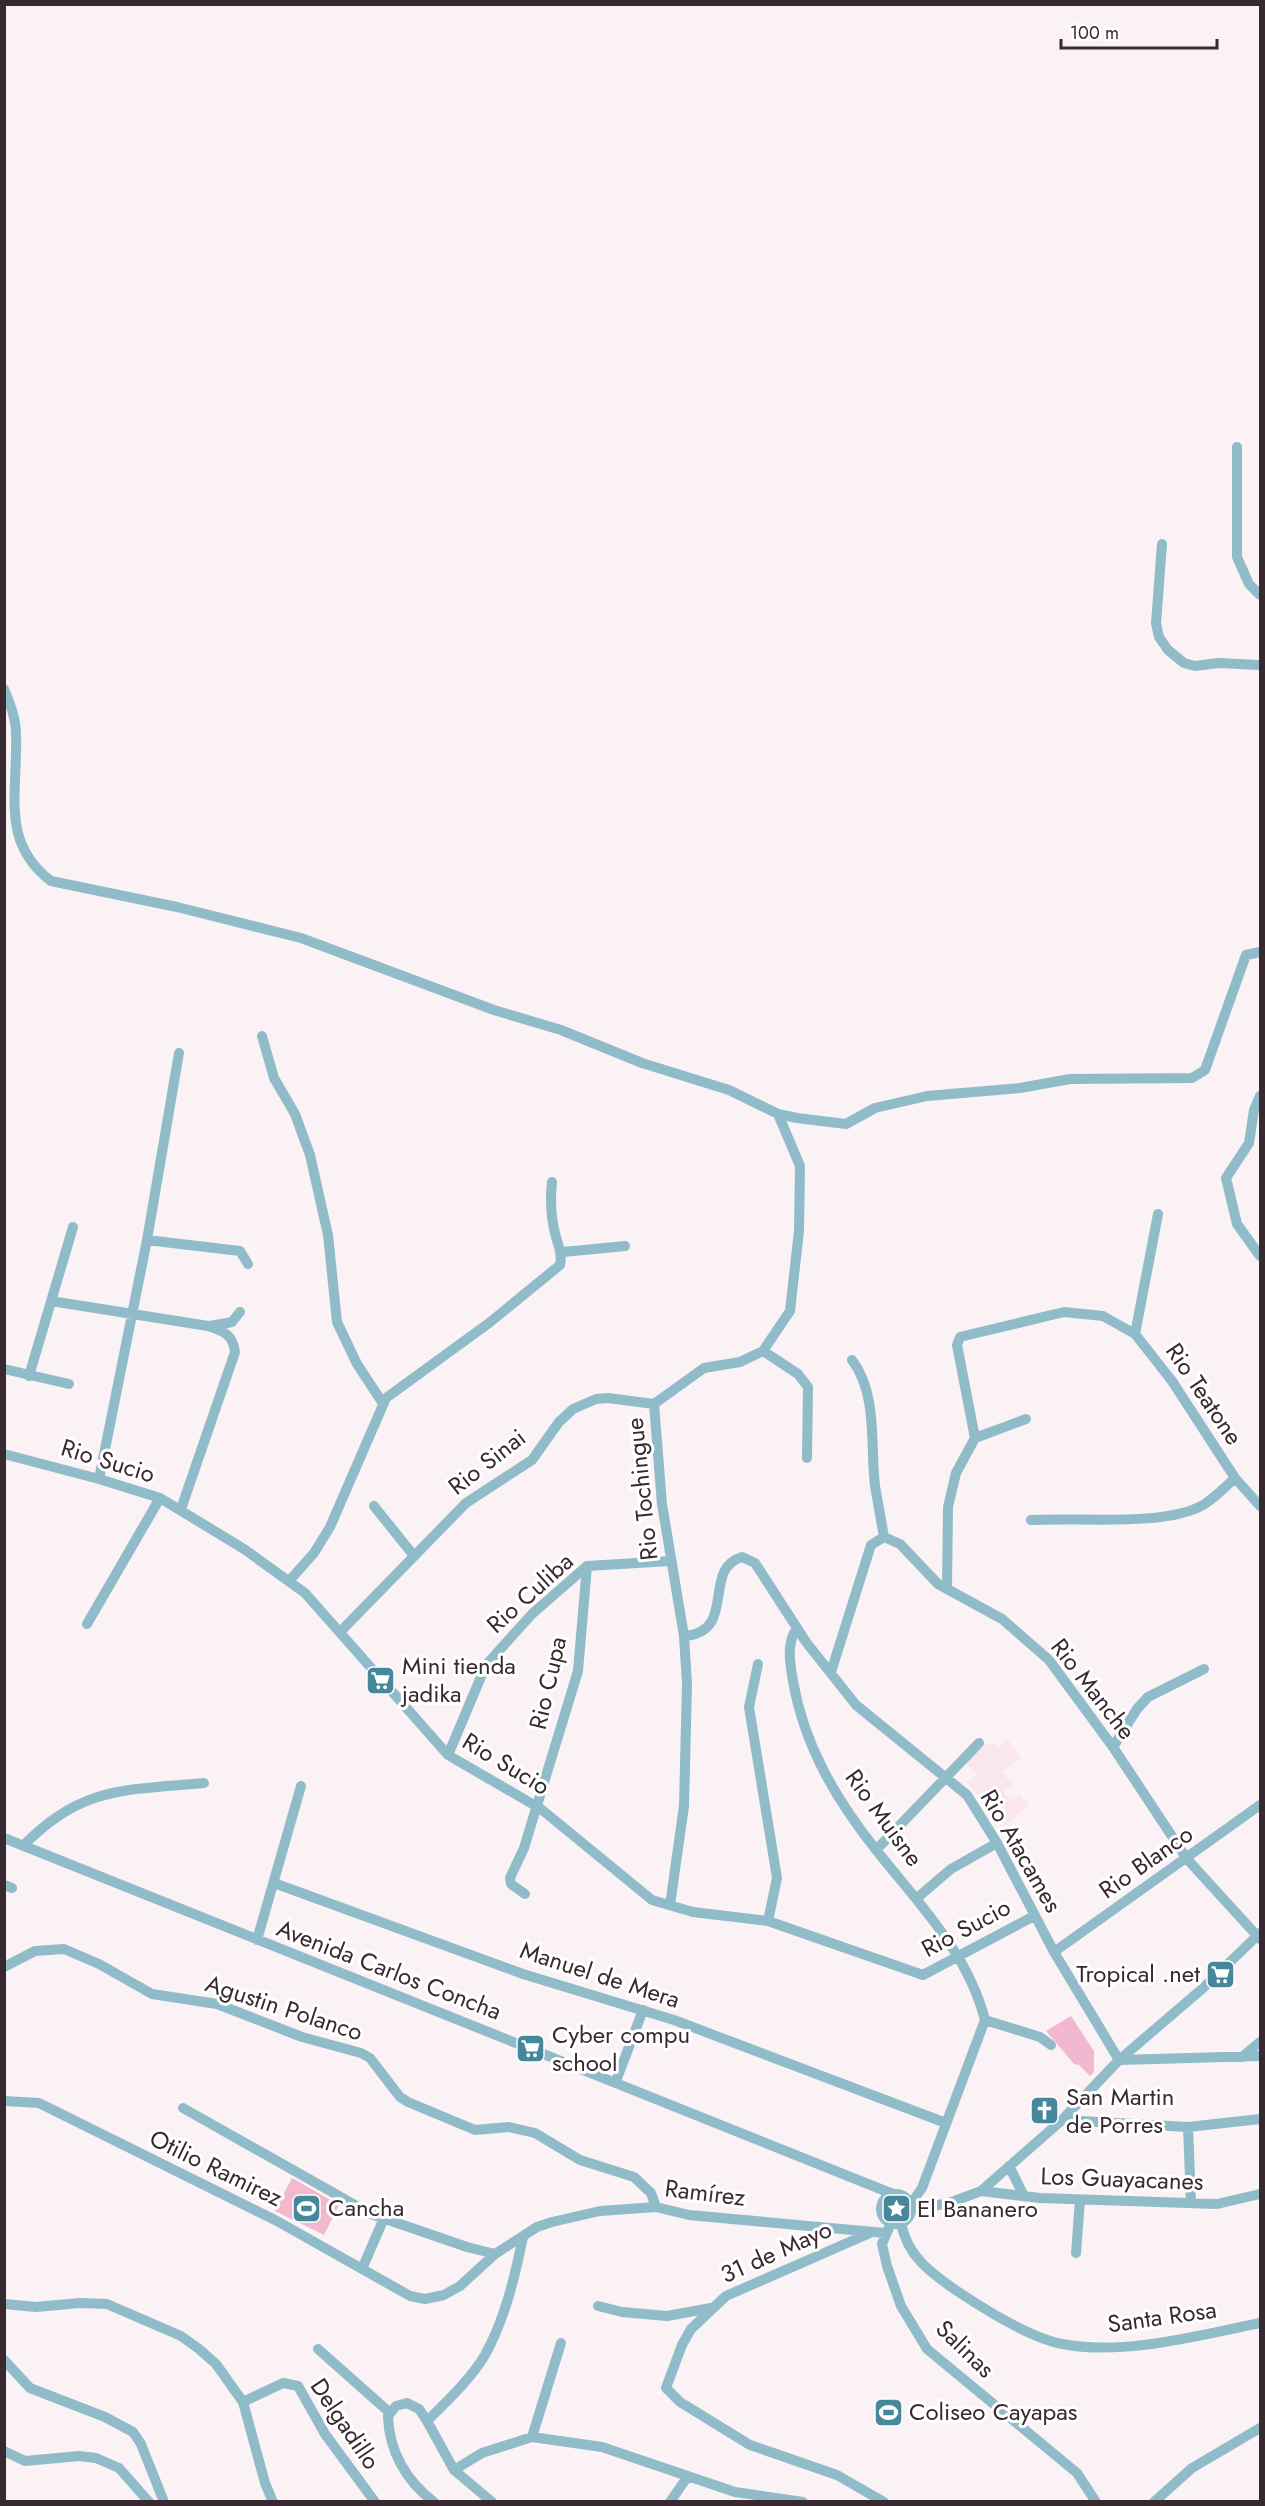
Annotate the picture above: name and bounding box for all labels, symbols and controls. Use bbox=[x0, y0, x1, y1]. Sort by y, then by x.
scale bar bbox=[1061, 12, 1217, 50]
text: 100 m bbox=[1070, 20, 1119, 46]
street label: Rio Teatone bbox=[1157, 1336, 1251, 1452]
street label: Rio Tochingue bbox=[617, 1416, 666, 1562]
street label: Rio Sinai bbox=[441, 1420, 533, 1503]
street label: Rio Sucio bbox=[57, 1430, 159, 1491]
street label: Rio Culiba bbox=[479, 1544, 581, 1641]
street label: Rio Manche bbox=[1043, 1631, 1144, 1747]
street label: Rio Cupa bbox=[520, 1633, 575, 1733]
place label: Mini tienda jadika bbox=[400, 1648, 516, 1711]
supermarket icon: Mini tienda jadika bbox=[365, 1664, 397, 1696]
street label: Rio Sucio bbox=[456, 1724, 557, 1803]
street label: Rio Muisne bbox=[837, 1762, 932, 1874]
street label: Rio Atacames bbox=[972, 1783, 1071, 1919]
street label: Rio Blanco bbox=[1092, 1816, 1200, 1907]
street label: Rio Sucio bbox=[915, 1889, 1017, 1966]
street label: Avenida Carlos Concha bbox=[272, 1911, 507, 2029]
street label: Manuel de Mera bbox=[516, 1932, 685, 2017]
place label: Tropical .net bbox=[1076, 1956, 1200, 1991]
supermarket icon: Tropical .net bbox=[1205, 1958, 1237, 1990]
street label: Agustin Polanco bbox=[201, 1966, 367, 2049]
place label: Cyber compu school bbox=[552, 2017, 690, 2080]
supermarket icon: Cyber compu school bbox=[515, 2033, 547, 2065]
place label: San Martin de Porres bbox=[1066, 2079, 1174, 2142]
church icon: San Martin de Porres bbox=[1029, 2095, 1061, 2127]
street label: Otilio Ramirez bbox=[144, 2120, 289, 2215]
street label: Los Guayacanes bbox=[1040, 2158, 1204, 2199]
street label: Ramírez bbox=[663, 2170, 747, 2215]
place label: Cancha bbox=[328, 2190, 404, 2225]
place label: El Bananero bbox=[917, 2191, 1038, 2226]
sports icon: Cancha bbox=[291, 2192, 323, 2224]
place icon: El Bananero bbox=[880, 2193, 912, 2225]
street label: 31 de Mayo bbox=[715, 2211, 837, 2292]
street label: Santa Rosa bbox=[1105, 2292, 1219, 2341]
street label: Salinas bbox=[928, 2312, 1003, 2386]
street label: Delgadillo bbox=[302, 2371, 389, 2476]
place label: Coliseo Cayapas bbox=[909, 2394, 1078, 2429]
sports icon: Coliseo Cayapas bbox=[872, 2396, 904, 2428]

